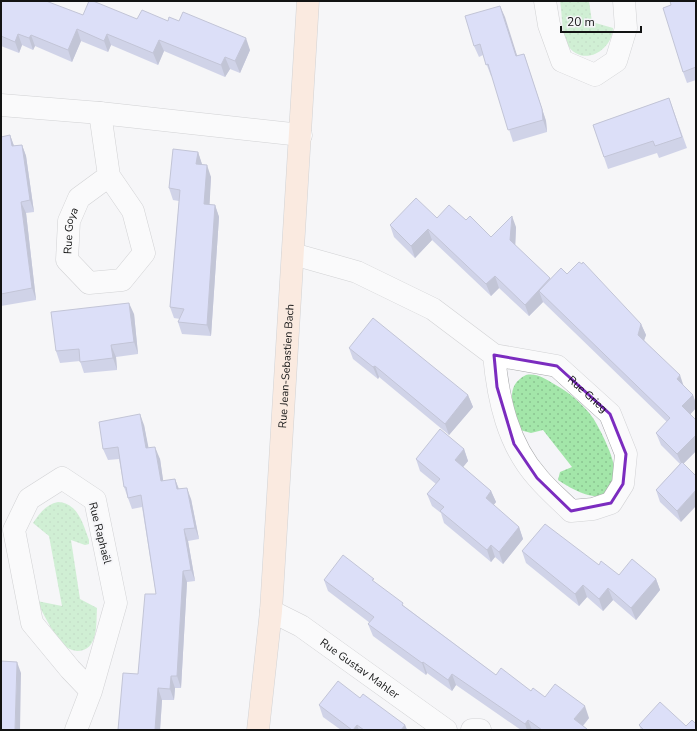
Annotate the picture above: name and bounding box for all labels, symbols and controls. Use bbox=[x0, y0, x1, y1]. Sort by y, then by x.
scale bar bbox=[561, 8, 641, 34]
text: 20 m bbox=[567, 14, 595, 30]
street label: Rue Goya bbox=[60, 205, 82, 255]
street label: Rue Jean-Sebastien Bach bbox=[275, 304, 297, 429]
street label: Rue Grieg bbox=[565, 372, 611, 416]
street label: Rue Raphaël bbox=[85, 501, 115, 566]
street label: Rue Gustav Mahler bbox=[317, 635, 403, 702]

